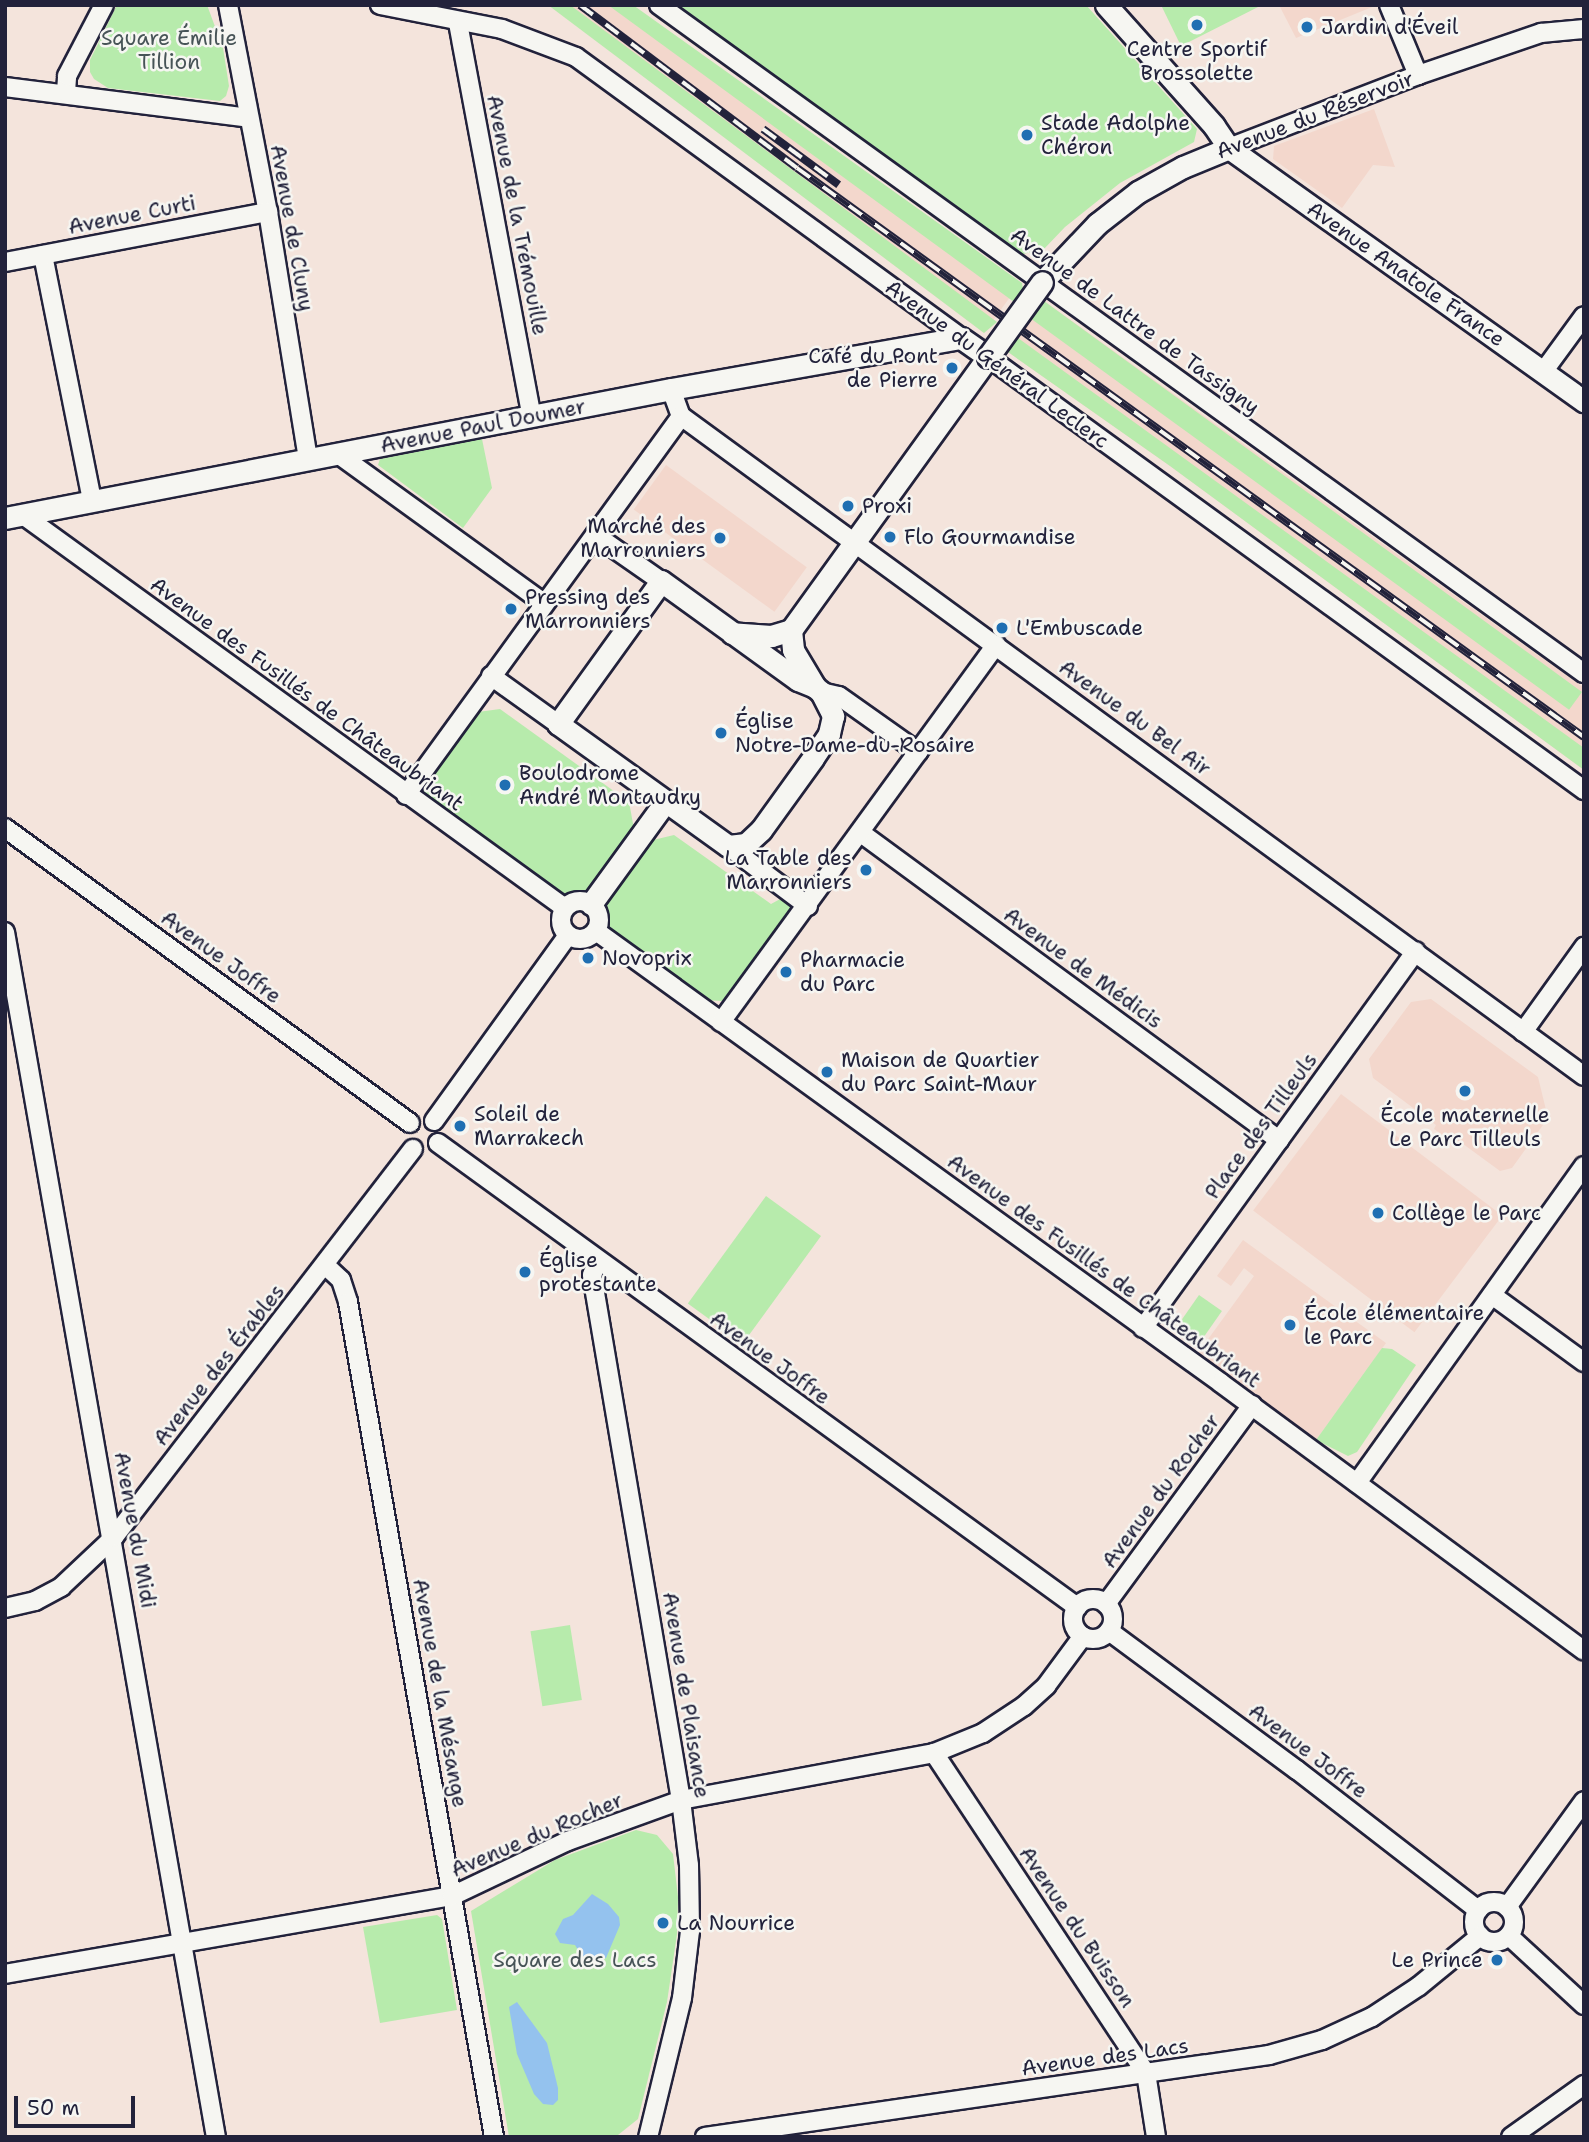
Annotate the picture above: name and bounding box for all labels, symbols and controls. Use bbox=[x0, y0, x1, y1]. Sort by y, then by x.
place label: Jardin d'Éveil bbox=[1321, 14, 1458, 40]
marker: Centre Sportif Brossolette bbox=[1189, 17, 1205, 33]
marker: Jardin d'Éveil bbox=[1299, 19, 1315, 35]
park label: Square Émilie Tillion bbox=[101, 25, 237, 75]
place label: Centre Sportif Brossolette bbox=[1127, 36, 1267, 86]
street label: Avenue du Réservoir bbox=[1213, 66, 1417, 164]
street label: Avenue de la Trémouille bbox=[481, 93, 553, 337]
place label: Stade Adolphe Chéron bbox=[1041, 110, 1190, 160]
marker: Stade Adolphe Chéron bbox=[1019, 127, 1035, 143]
street label: Avenue de Cluny bbox=[265, 143, 319, 313]
street label: Avenue Curti bbox=[66, 190, 198, 240]
street label: Avenue Anatole France bbox=[1302, 196, 1510, 352]
street label: Avenue de Lattre de Tassigny bbox=[1006, 222, 1264, 420]
street label: Avenue du Général Leclerc bbox=[880, 274, 1114, 454]
place label: Café du Pont de Pierre bbox=[808, 343, 938, 393]
marker: Café du Pont de Pierre bbox=[944, 360, 960, 376]
street label: Avenue Paul Doumer bbox=[378, 394, 588, 458]
place label: Proxi bbox=[862, 493, 912, 519]
marker: Proxi bbox=[840, 498, 856, 514]
place label: Marché des Marronniers bbox=[580, 513, 706, 563]
place label: Flo Gourmandise bbox=[904, 524, 1076, 550]
marker: Flo Gourmandise bbox=[882, 529, 898, 545]
marker: Marché des Marronniers bbox=[712, 530, 728, 546]
street label: Avenue des Fusillés de Châteaubriant bbox=[145, 572, 469, 816]
place label: Pressing des Marronniers bbox=[525, 584, 651, 634]
marker: Pressing des Marronniers bbox=[503, 601, 519, 617]
place label: L'Embuscade bbox=[1016, 615, 1143, 641]
marker: L'Embuscade bbox=[994, 620, 1010, 636]
street label: Avenue du Bel Air bbox=[1054, 654, 1216, 782]
place label: Église Notre-Dame-du-Rosaire bbox=[735, 708, 975, 758]
marker: Église Notre-Dame-du-Rosaire bbox=[713, 725, 729, 741]
place label: Boulodrome André Montaudry bbox=[519, 760, 701, 810]
marker: Boulodrome André Montaudry bbox=[497, 777, 513, 793]
place label: La Table des Marronniers bbox=[724, 845, 852, 895]
marker: La Table des Marronniers bbox=[858, 862, 874, 878]
street label: Avenue de Médicis bbox=[999, 902, 1167, 1034]
street label: Avenue Joffre bbox=[156, 905, 286, 1009]
place label: Novoprix bbox=[602, 945, 692, 971]
place label: Pharmacie du Parc bbox=[800, 947, 905, 997]
marker: Novoprix bbox=[580, 950, 596, 966]
marker: Pharmacie du Parc bbox=[778, 964, 794, 980]
place label: Maison de Quartier du Parc Saint-Maur bbox=[841, 1047, 1039, 1097]
street label: Place des Tilleuls bbox=[1200, 1048, 1322, 1204]
marker: Maison de Quartier du Parc Saint-Maur bbox=[819, 1064, 835, 1080]
marker: École maternelle Le Parc Tilleuls bbox=[1457, 1083, 1473, 1099]
place label: Soleil de Marrakech bbox=[474, 1101, 584, 1151]
place label: École maternelle Le Parc Tilleuls bbox=[1380, 1102, 1550, 1152]
marker: Soleil de Marrakech bbox=[452, 1118, 468, 1134]
street label: Avenue des Fusillés de Châteaubriant bbox=[942, 1149, 1266, 1393]
place label: Collège le Parc bbox=[1392, 1200, 1541, 1226]
marker: Collège le Parc bbox=[1370, 1205, 1386, 1221]
place label: Église protestante bbox=[539, 1247, 657, 1297]
marker: Église protestante bbox=[517, 1264, 533, 1280]
street label: Avenue des Érables bbox=[148, 1279, 290, 1451]
place label: École élémentaire le Parc bbox=[1304, 1300, 1484, 1350]
street label: Avenue Joffre bbox=[705, 1306, 835, 1410]
marker: École élémentaire le Parc bbox=[1282, 1317, 1298, 1333]
street label: Avenue du Rocher bbox=[1097, 1409, 1225, 1573]
street label: Avenue du Midi bbox=[109, 1450, 161, 1610]
street label: Avenue de la Mésange bbox=[407, 1577, 473, 1809]
street label: Avenue de Plaisance bbox=[657, 1590, 715, 1800]
street label: Avenue Joffre bbox=[1244, 1698, 1372, 1804]
street label: Avenue du Rocher bbox=[447, 1787, 627, 1883]
street label: Avenue du Buisson bbox=[1014, 1842, 1140, 2012]
place label: La Nourrice bbox=[677, 1910, 795, 1936]
marker: La Nourrice bbox=[655, 1915, 671, 1931]
park label: Square des Lacs bbox=[493, 1947, 657, 1973]
place label: Le Prince bbox=[1391, 1947, 1483, 1973]
marker: Le Prince bbox=[1489, 1952, 1505, 1968]
street label: Avenue des Lacs bbox=[1020, 2033, 1190, 2081]
scale bar bbox=[18, 2082, 138, 2126]
text: 50 m bbox=[27, 2094, 80, 2122]

